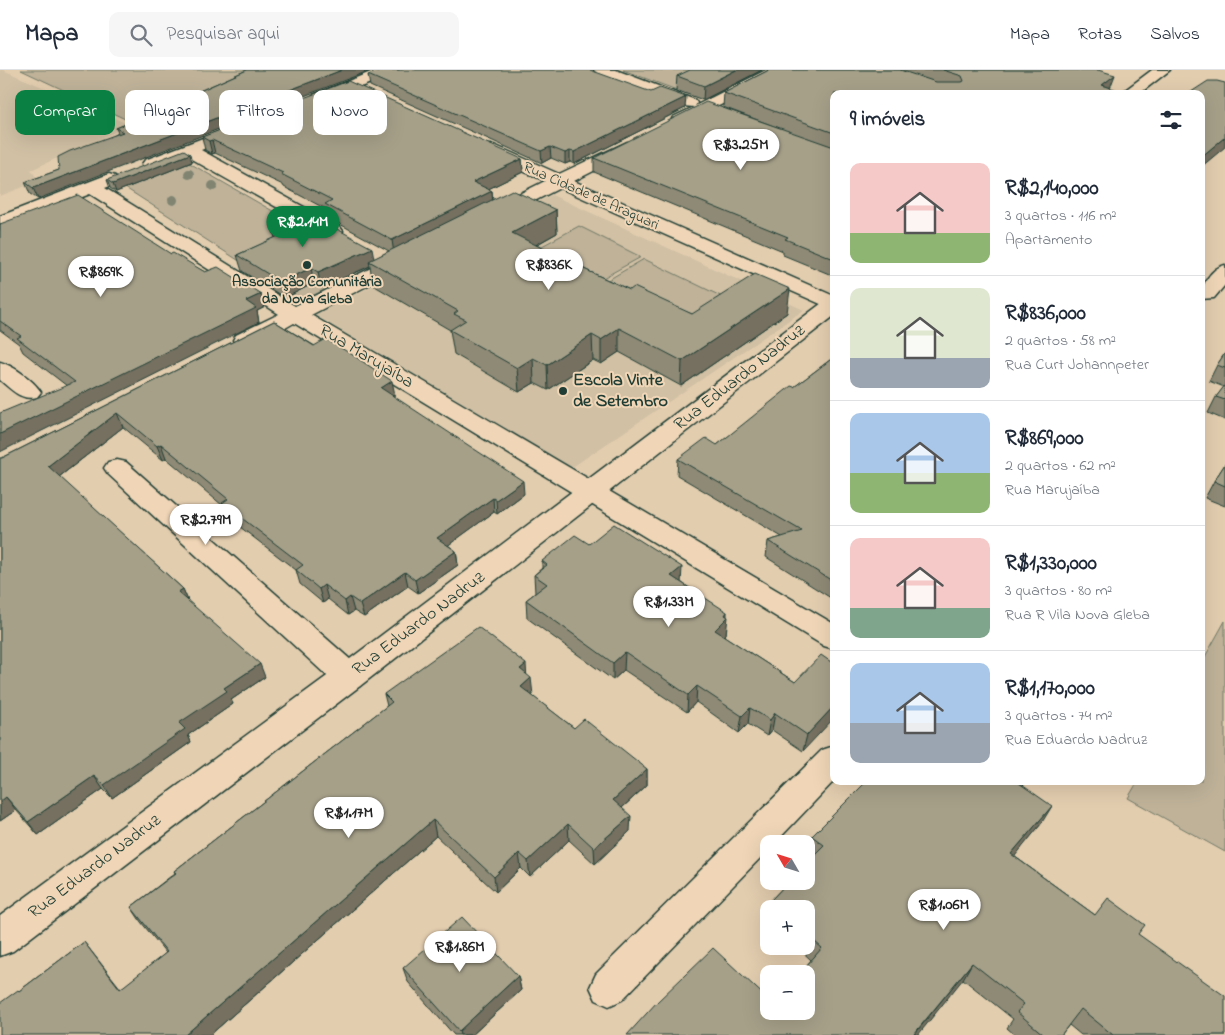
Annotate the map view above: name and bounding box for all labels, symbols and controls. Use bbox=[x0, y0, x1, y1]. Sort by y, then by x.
search box bbox=[109, 12, 459, 57]
text: Mapa bbox=[25, 17, 79, 52]
icon: search bbox=[127, 21, 155, 49]
text: Pesquisar aqui bbox=[167, 21, 280, 48]
text: Mapa bbox=[1010, 22, 1050, 48]
text: Rotas bbox=[1078, 22, 1122, 48]
text: Salvos bbox=[1150, 22, 1200, 48]
chip: Comprar bbox=[15, 90, 115, 135]
chip: Alugar bbox=[125, 90, 209, 135]
chip: Filtros bbox=[219, 90, 303, 135]
chip: Novo bbox=[313, 90, 387, 135]
text: 9 imóveis bbox=[850, 105, 925, 135]
icon: filters bbox=[1157, 106, 1185, 134]
pin: R$3.25M bbox=[695, 128, 787, 171]
text: R$3.25M bbox=[713, 133, 769, 157]
street label: Rua Cidade de Araguari bbox=[519, 156, 662, 237]
text: R$2,140,000 bbox=[1005, 174, 1099, 204]
icon: home bbox=[890, 183, 950, 243]
text: 3 quartos · 116 m² bbox=[1005, 204, 1117, 228]
pin: R$2.14M bbox=[257, 206, 349, 248]
text: R$2.14M bbox=[277, 210, 329, 234]
text: Apartamento bbox=[1005, 228, 1092, 252]
pin: R$836K bbox=[508, 248, 590, 291]
text: R$836K bbox=[526, 253, 572, 277]
pin: R$869K bbox=[60, 256, 142, 298]
marker: Associação Comunitária da Nova Gleba bbox=[301, 259, 313, 271]
text: R$869K bbox=[79, 260, 123, 284]
place label: Associação Comunitária da Nova Gleba bbox=[232, 271, 382, 310]
text: R$836,000 bbox=[1005, 299, 1086, 329]
icon: home bbox=[890, 308, 950, 368]
street label: Rua Marujaíba bbox=[314, 318, 418, 396]
street label: Rua Eduardo Nadruz bbox=[669, 318, 812, 438]
text: 2 quartos · 58 m² bbox=[1005, 329, 1116, 353]
text: Rua Curt Johannpeter bbox=[1005, 353, 1149, 377]
place label: Escola Vinte de Setembro bbox=[573, 368, 668, 415]
marker: Escola Vinte de Setembro bbox=[557, 385, 569, 397]
text: R$869,000 bbox=[1005, 424, 1084, 454]
icon: home bbox=[890, 433, 950, 493]
text: 2 quartos · 62 m² bbox=[1005, 454, 1116, 478]
text: Rua Marujaíba bbox=[1005, 478, 1100, 502]
pin: R$2.79M bbox=[160, 504, 252, 546]
text: R$2.79M bbox=[181, 508, 231, 532]
text: R$1,330,000 bbox=[1005, 549, 1097, 579]
icon: home bbox=[890, 558, 950, 618]
street label: Rua Eduardo Nadruz bbox=[347, 565, 491, 683]
text: 3 quartos · 80 m² bbox=[1005, 579, 1112, 603]
pin: R$1.33M bbox=[623, 586, 715, 628]
text: R$1.33M bbox=[644, 590, 694, 614]
text: Rua R Vila Nova Gleba bbox=[1005, 603, 1150, 627]
text: R$1,170,000 bbox=[1005, 674, 1095, 704]
icon: home bbox=[890, 683, 950, 743]
text: 3 quartos · 74 m² bbox=[1005, 704, 1113, 728]
text: Rua Eduardo Nadruz bbox=[1005, 728, 1148, 752]
pin: R$1.17M bbox=[303, 796, 395, 839]
text: R$1.17M bbox=[325, 801, 373, 825]
street label: Rua Eduardo Nadruz bbox=[23, 808, 167, 926]
north arrow bbox=[760, 835, 815, 890]
map controls bbox=[760, 835, 815, 1020]
pin: R$1.06M bbox=[898, 888, 990, 931]
text: R$1.06M bbox=[919, 893, 969, 917]
button: + bbox=[760, 900, 815, 955]
pin: R$1.86M bbox=[414, 930, 506, 973]
text: R$1.86M bbox=[435, 935, 485, 959]
button: − bbox=[760, 965, 815, 1020]

